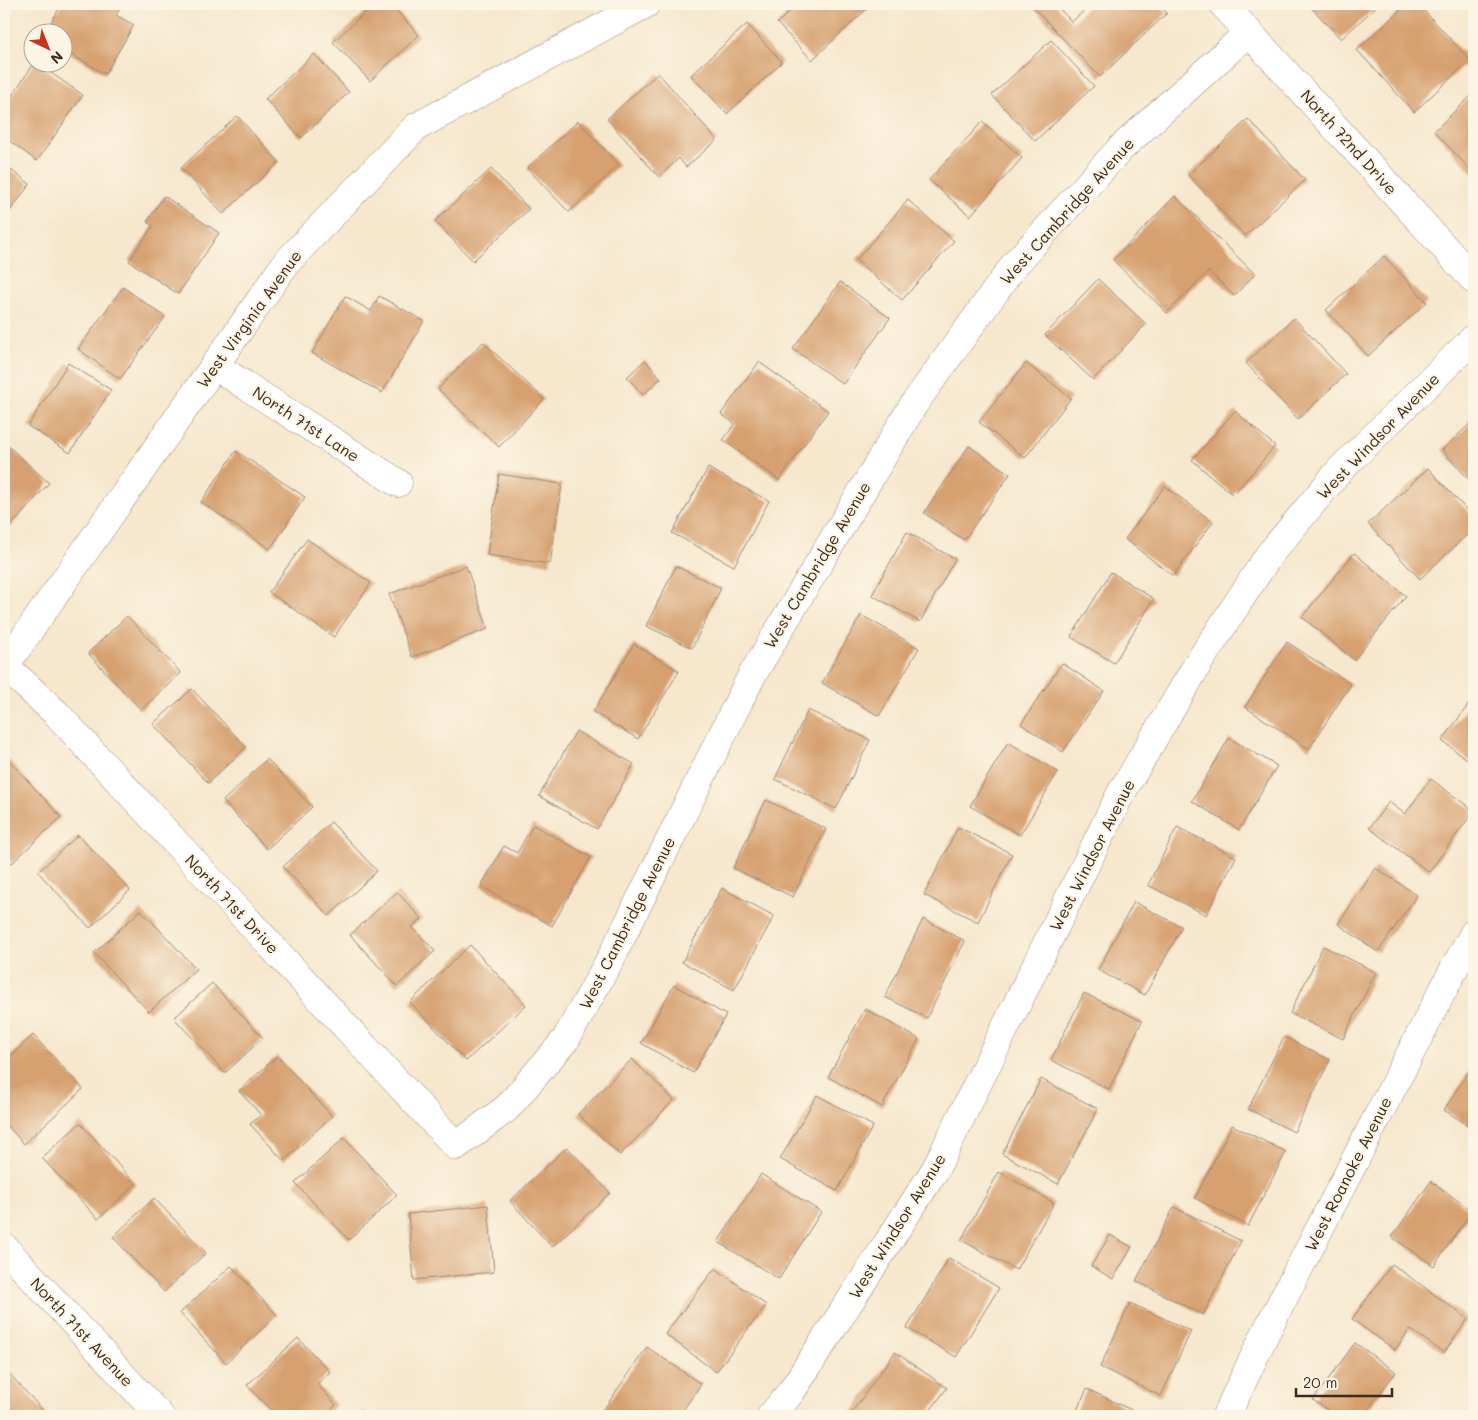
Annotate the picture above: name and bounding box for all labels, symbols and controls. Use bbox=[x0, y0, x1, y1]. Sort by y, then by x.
north arrow bbox=[22, 22, 72, 72]
text: N bbox=[47, 47, 68, 68]
street label: North 72nd Drive bbox=[1296, 85, 1402, 199]
street label: West Cambridge Avenue bbox=[995, 133, 1138, 289]
street label: West Virginia Avenue bbox=[191, 246, 306, 392]
street label: West Windsor Avenue bbox=[1312, 368, 1443, 503]
street label: North 71st Lane bbox=[249, 381, 364, 466]
street label: West Cambridge Avenue bbox=[758, 477, 875, 652]
street label: West Windsor Avenue bbox=[1044, 775, 1139, 934]
street label: West Cambridge Avenue bbox=[574, 833, 679, 1013]
street label: North 71st Drive bbox=[181, 849, 284, 958]
street label: West Roanoke Avenue bbox=[1299, 1093, 1396, 1255]
street label: West Windsor Avenue bbox=[843, 1149, 950, 1302]
street label: North 71st Avenue bbox=[26, 1273, 138, 1391]
scale bar bbox=[1296, 1365, 1392, 1397]
text: 20 m bbox=[1303, 1372, 1337, 1392]

